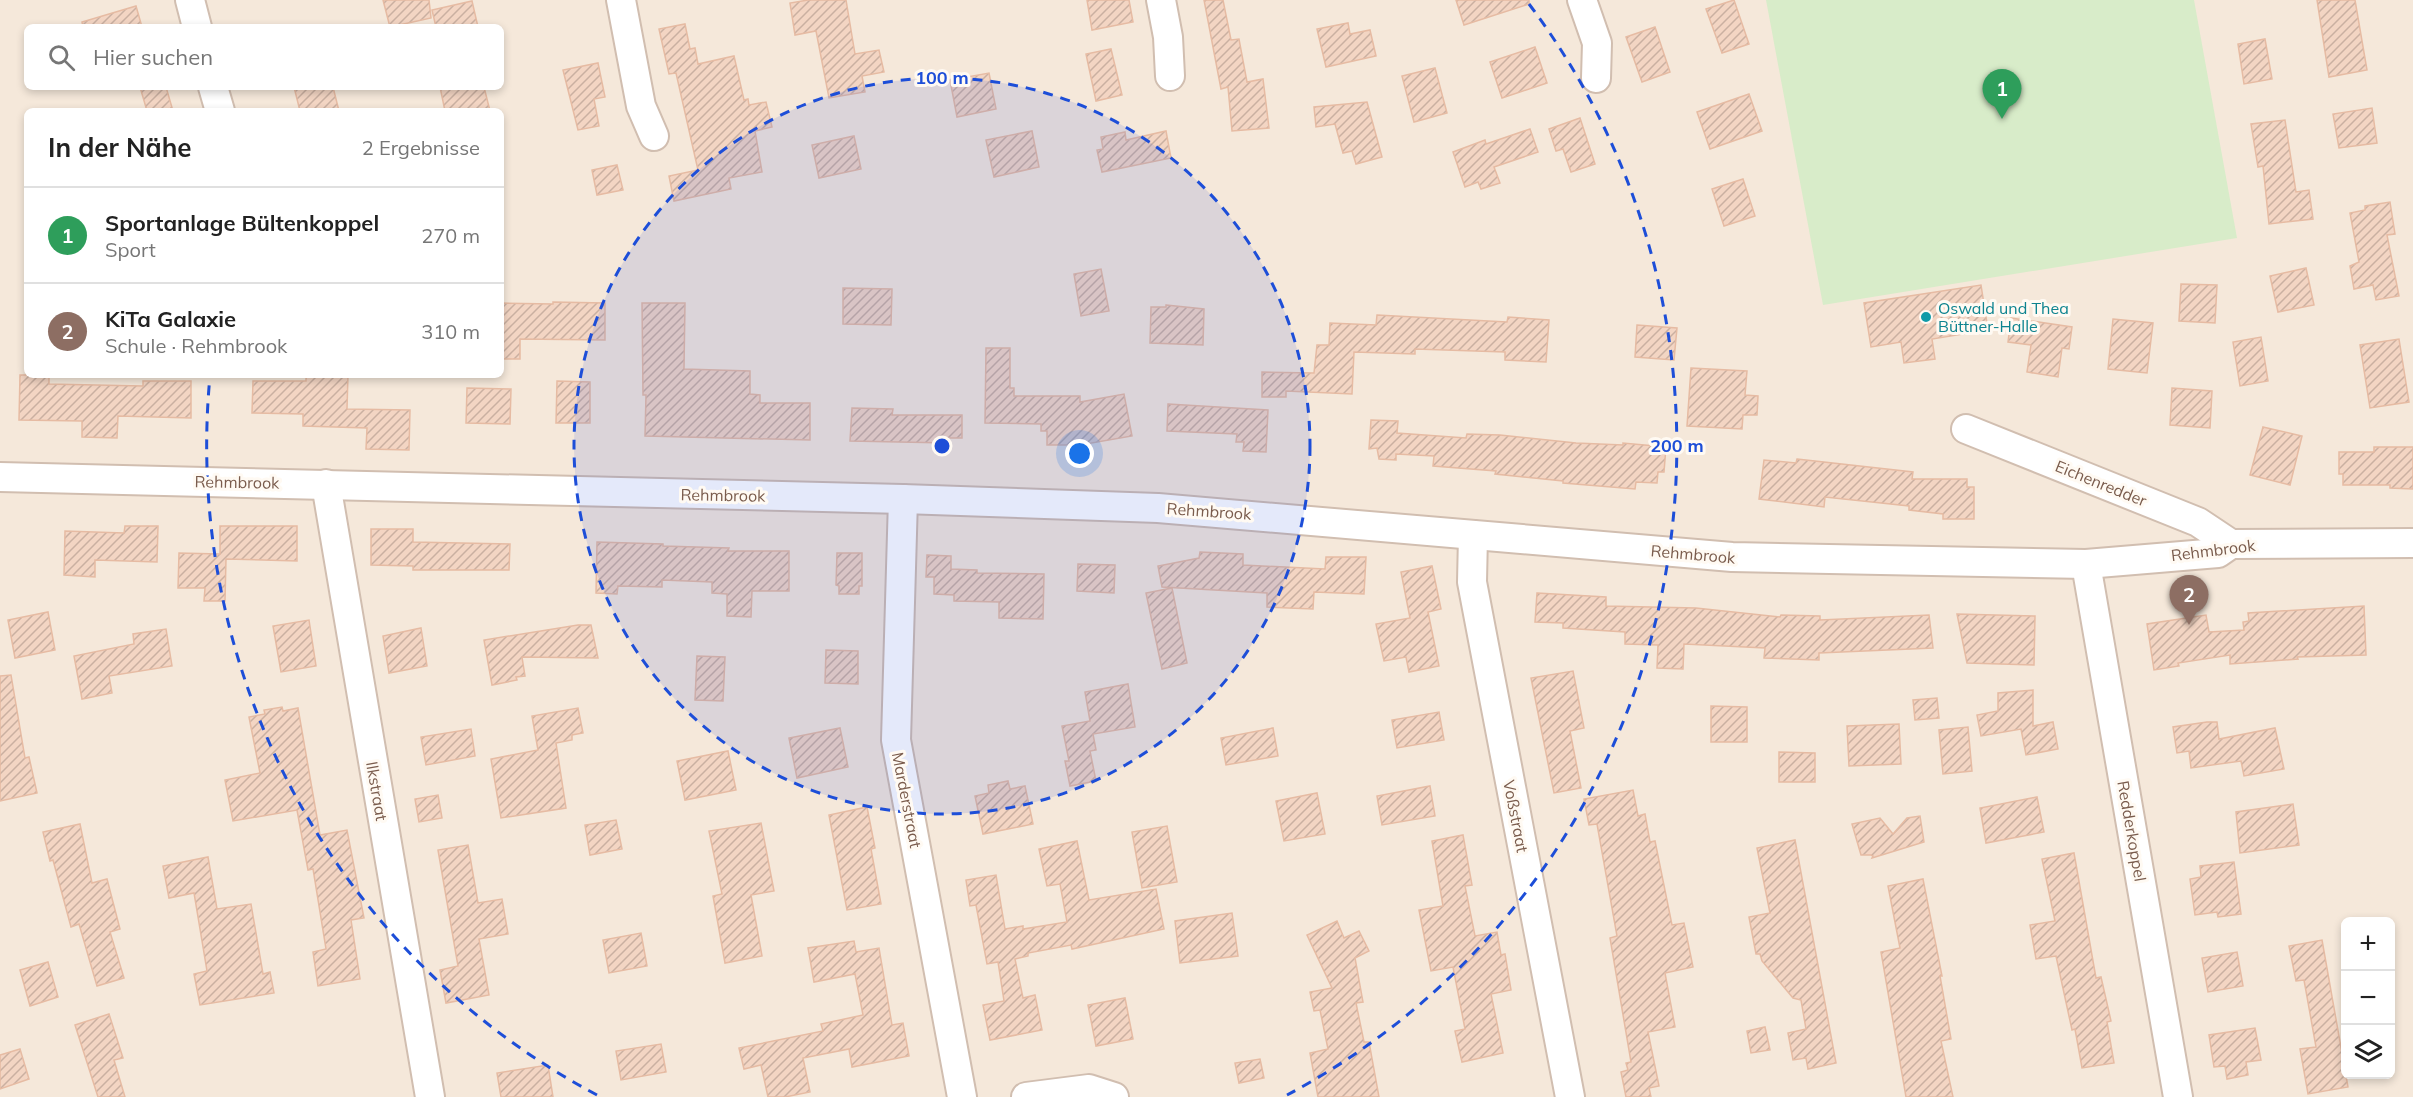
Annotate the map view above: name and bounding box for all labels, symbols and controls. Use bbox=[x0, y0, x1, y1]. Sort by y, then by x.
search box bbox=[24, 24, 504, 90]
icon: search bbox=[45, 41, 78, 74]
text: Hier suchen bbox=[93, 43, 213, 71]
text: 100 m bbox=[915, 66, 969, 89]
pin: 1 bbox=[1982, 70, 2022, 119]
text: In der Nähe bbox=[48, 131, 192, 164]
text: 2 Ergebnisse bbox=[362, 135, 480, 160]
text: Sportanlage Bültenkoppel bbox=[105, 209, 379, 237]
text: 1 bbox=[62, 223, 74, 248]
text: 270 m bbox=[421, 223, 480, 248]
text: Sport bbox=[105, 237, 156, 262]
place label: Oswald und Thea Büttner-Halle bbox=[1938, 298, 2069, 336]
text: KiTa Galaxie bbox=[105, 305, 236, 333]
marker: Oswald und Thea Büttner-Halle bbox=[1919, 310, 1933, 324]
text: 2 bbox=[62, 319, 74, 344]
text: 310 m bbox=[421, 319, 480, 344]
text: Schule · Rehmbrook bbox=[105, 333, 287, 358]
text: 200 m bbox=[1650, 434, 1704, 457]
centre of rings bbox=[932, 436, 952, 456]
your location bbox=[1065, 439, 1094, 468]
street label: Eichenredder bbox=[2052, 456, 2150, 510]
street label: Rehmbrook bbox=[194, 471, 280, 493]
street label: Rehmbrook bbox=[680, 484, 766, 506]
street label: Rehmbrook bbox=[1166, 498, 1253, 524]
street label: Rehmbrook bbox=[2170, 535, 2257, 565]
street label: Rehmbrook bbox=[1650, 540, 1737, 568]
pin: 2 bbox=[2170, 576, 2208, 625]
street label: Marderstraat bbox=[888, 750, 926, 850]
street label: Ilkstraat bbox=[362, 760, 392, 823]
street label: Voßstraat bbox=[1499, 778, 1533, 854]
street label: Redderkoppel bbox=[2113, 779, 2151, 883]
map controls bbox=[2341, 917, 2395, 1079]
button: + bbox=[2341, 917, 2395, 971]
button: − bbox=[2341, 971, 2395, 1025]
button: layers bbox=[2341, 1025, 2395, 1079]

